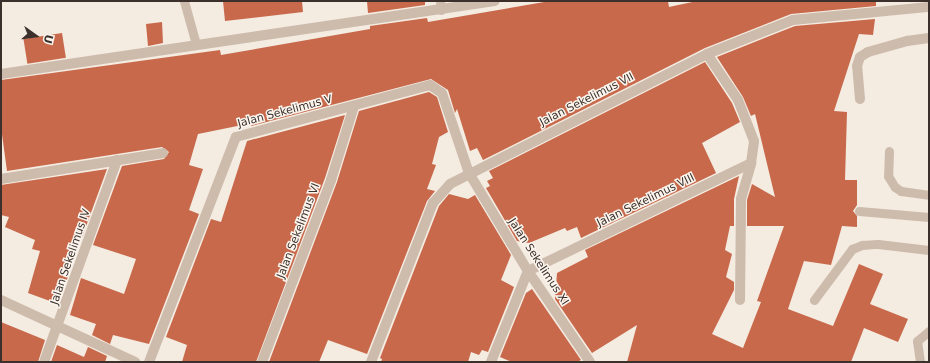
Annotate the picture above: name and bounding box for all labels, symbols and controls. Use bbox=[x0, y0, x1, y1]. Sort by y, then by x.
north arrow bbox=[16, 16, 56, 56]
text: U bbox=[41, 33, 56, 45]
street label: Jalan Sekelimus VII bbox=[538, 71, 636, 129]
street label: Jalan Sekelimus V bbox=[236, 93, 334, 131]
street label: Jalan Sekelimus VIII bbox=[595, 172, 697, 230]
street label: Jalan Sekelimus VI bbox=[275, 182, 323, 280]
street label: Jalan Sekelimus IV bbox=[48, 207, 94, 307]
street label: Jalan Sekelimus XI bbox=[505, 216, 571, 308]

